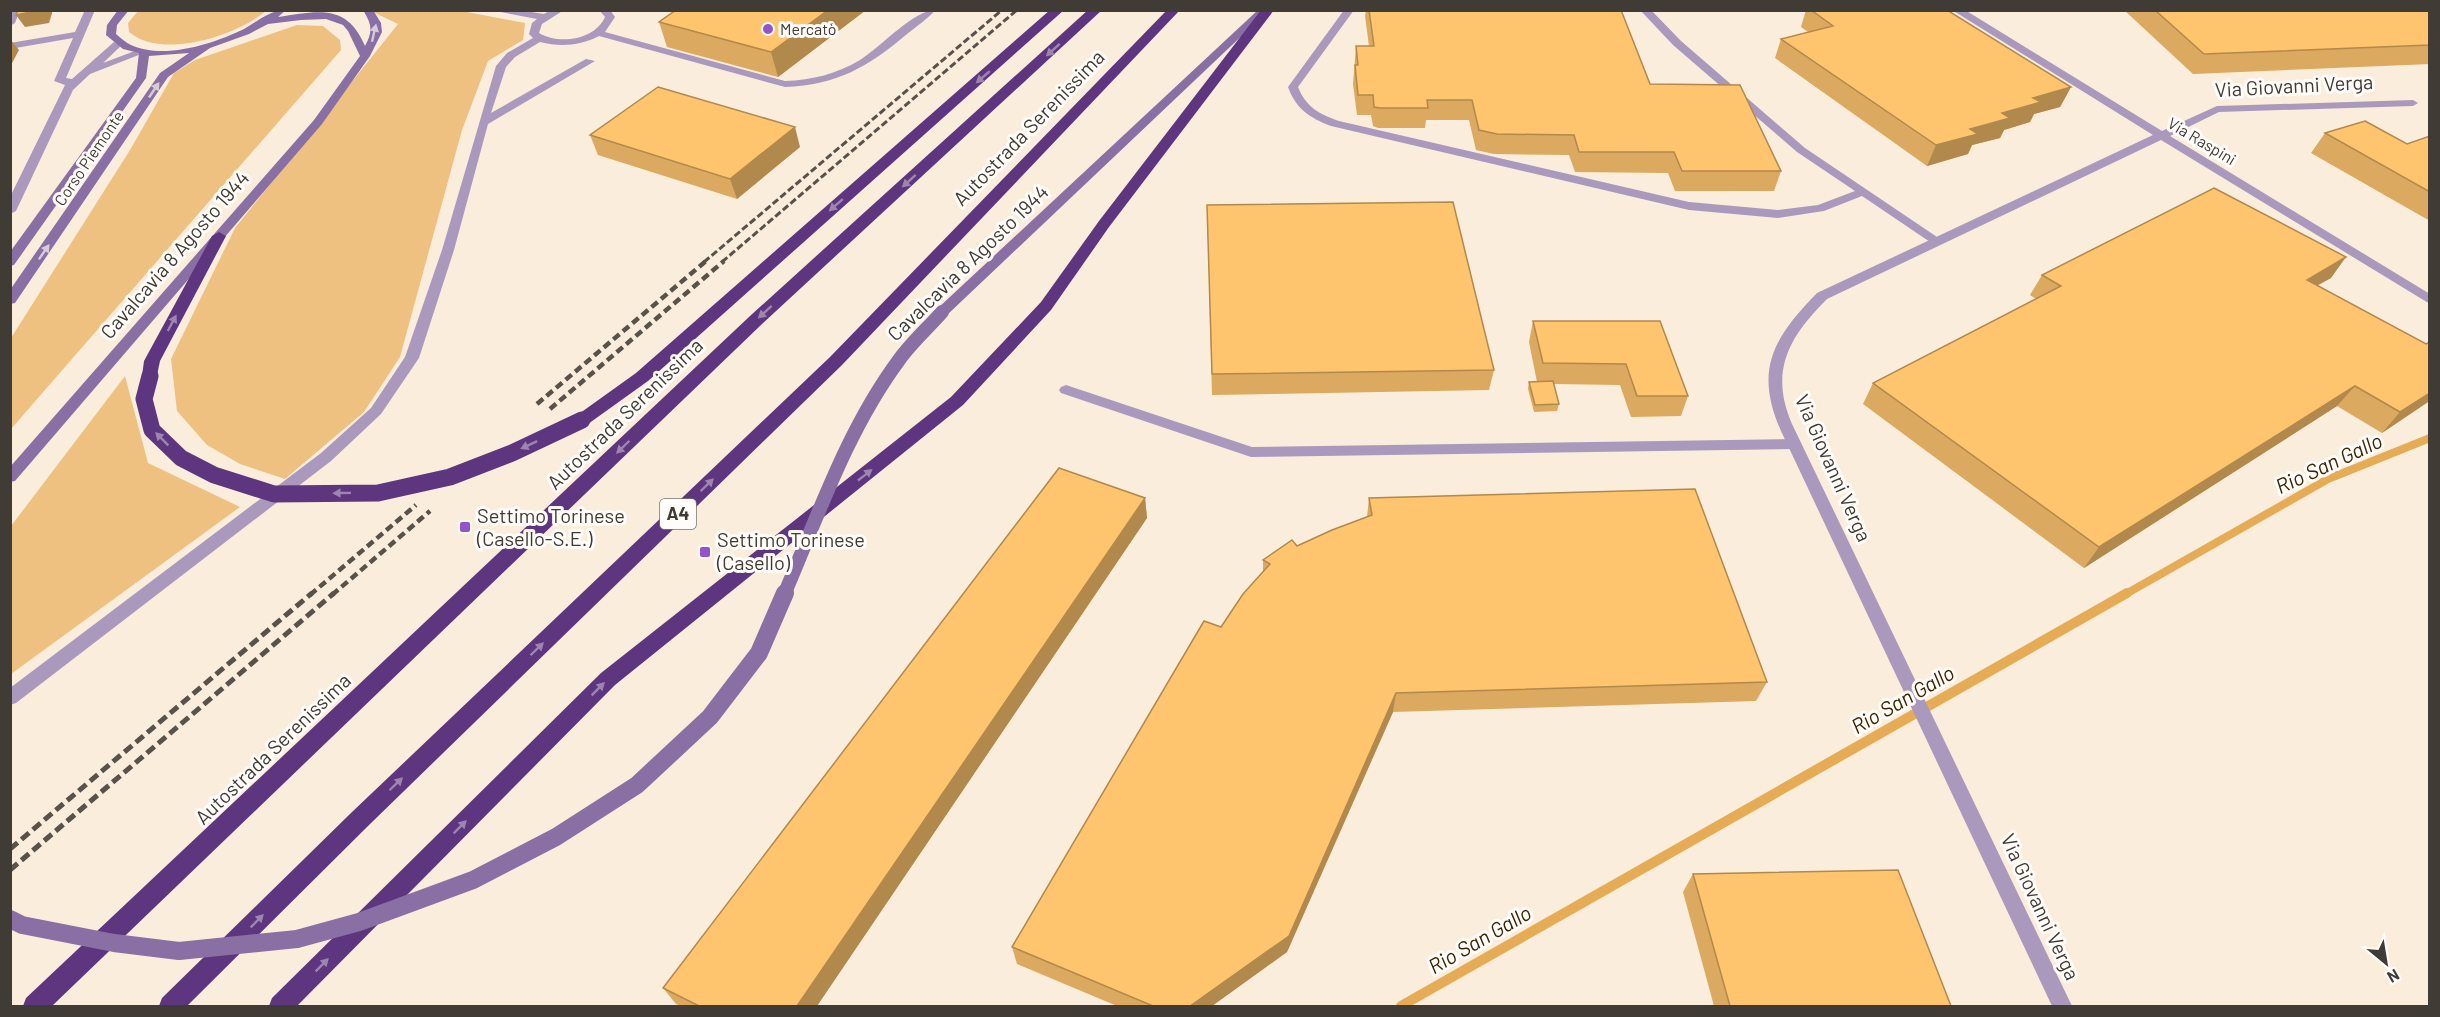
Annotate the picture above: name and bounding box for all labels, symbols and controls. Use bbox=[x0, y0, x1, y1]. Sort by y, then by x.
place label: Mercatò bbox=[780, 19, 836, 38]
marker: Mercatò bbox=[761, 22, 775, 36]
one-way arrow bbox=[370, 23, 379, 42]
one-way arrow bbox=[1046, 43, 1061, 56]
street label: Autostrada Serenissima bbox=[948, 44, 1109, 210]
street label: Via Giovanni Verga bbox=[2214, 69, 2374, 101]
one-way arrow bbox=[976, 70, 991, 83]
one-way arrow bbox=[148, 83, 160, 99]
street label: Corso Piemonte bbox=[50, 107, 127, 209]
street label: Via Raspini bbox=[2165, 113, 2240, 168]
street label: Cavalcavia 8 Agosto 1944 bbox=[95, 166, 254, 343]
one-way arrow bbox=[902, 174, 917, 187]
street label: Cavalcavia 8 Agosto 1944 bbox=[882, 179, 1053, 345]
one-way arrow bbox=[829, 198, 844, 211]
one-way arrow bbox=[38, 244, 50, 260]
one-way arrow bbox=[758, 305, 772, 319]
one-way arrow bbox=[167, 314, 177, 332]
street label: Autostrada Serenissima bbox=[541, 333, 707, 494]
street label: Via Giovanni Verga bbox=[1791, 390, 1877, 545]
water label: Rio San Gallo bbox=[2271, 427, 2386, 498]
one-way arrow bbox=[155, 432, 169, 446]
one-way arrow bbox=[617, 439, 631, 453]
one-way arrow bbox=[520, 441, 537, 450]
one-way arrow bbox=[857, 469, 872, 481]
one-way arrow bbox=[700, 478, 715, 492]
one-way arrow bbox=[332, 489, 351, 498]
road number: A4 bbox=[660, 499, 696, 529]
place label: Settimo Torinese (Casello-S.E.) bbox=[476, 503, 625, 550]
marker: Settimo Torinese (Casello-S.E.) bbox=[458, 520, 472, 534]
place label: Settimo Torinese (Casello) bbox=[716, 527, 865, 574]
marker: Settimo Torinese (Casello) bbox=[698, 545, 712, 559]
one-way arrow bbox=[529, 643, 543, 657]
water label: Rio San Gallo bbox=[1846, 659, 1958, 738]
street label: Autostrada Serenissima bbox=[189, 668, 355, 829]
one-way arrow bbox=[590, 682, 604, 696]
one-way arrow bbox=[389, 778, 403, 792]
one-way arrow bbox=[453, 819, 467, 834]
street label: Via Giovanni Verga bbox=[1997, 830, 2085, 983]
water label: Rio San Gallo bbox=[1423, 899, 1535, 978]
one-way arrow bbox=[249, 914, 264, 928]
north arrow bbox=[2356, 933, 2416, 993]
one-way arrow bbox=[315, 957, 329, 972]
text: N bbox=[2384, 966, 2403, 987]

